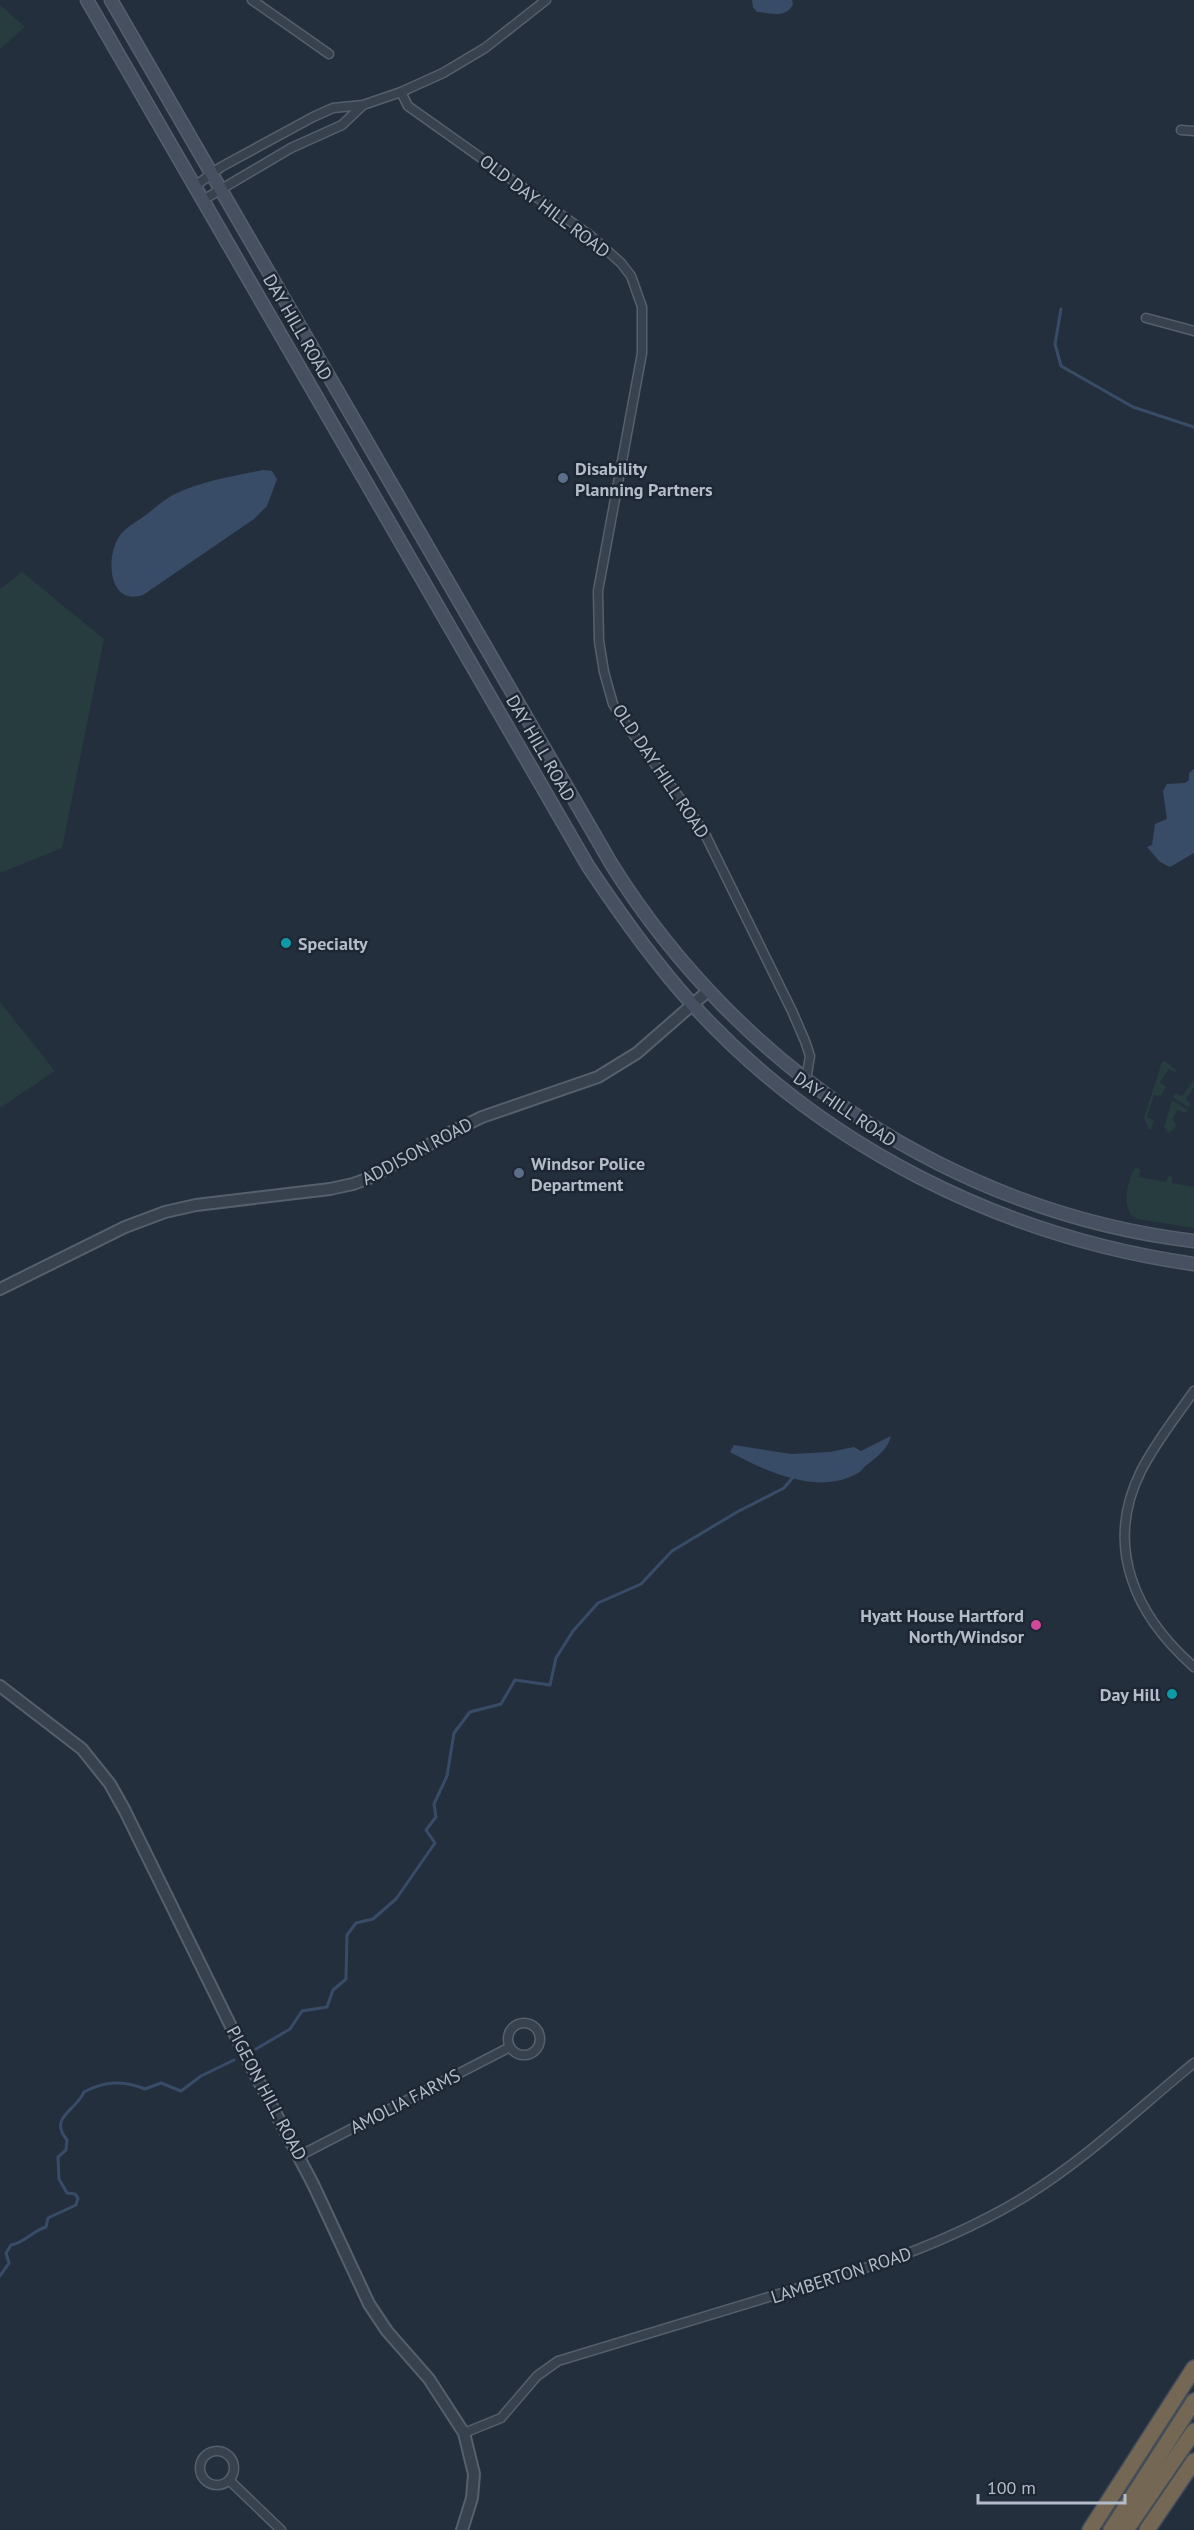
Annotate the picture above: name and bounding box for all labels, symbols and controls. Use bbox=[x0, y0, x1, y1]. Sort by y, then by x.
street label: OLD DAY HILL ROAD bbox=[475, 149, 615, 263]
street label: DAY HILL ROAD bbox=[258, 270, 338, 384]
place label: Disability Planning Partners bbox=[575, 457, 713, 501]
marker: Disability Planning Partners bbox=[556, 471, 570, 485]
street label: DAY HILL ROAD bbox=[501, 691, 581, 805]
street label: OLD DAY HILL ROAD bbox=[607, 699, 715, 843]
place label: Specialty bbox=[298, 932, 368, 955]
marker: Specialty bbox=[279, 936, 293, 950]
street label: DAY HILL ROAD bbox=[789, 1066, 901, 1152]
street label: ADDISON ROAD bbox=[358, 1112, 476, 1190]
place label: Windsor Police Department bbox=[531, 1152, 645, 1196]
marker: Windsor Police Department bbox=[512, 1166, 526, 1180]
place label: Hyatt House Hartford North/Windsor bbox=[860, 1604, 1025, 1648]
marker: Hyatt House Hartford North/Windsor bbox=[1029, 1618, 1043, 1632]
place label: Day Hill bbox=[1100, 1683, 1161, 1706]
marker: Day Hill bbox=[1165, 1687, 1179, 1701]
street label: PIGEON HILL ROAD bbox=[222, 2022, 312, 2164]
street label: AMOLIA FARMS bbox=[346, 2063, 464, 2139]
street label: LAMBERTON ROAD bbox=[768, 2241, 914, 2309]
scale bar bbox=[978, 2467, 1125, 2505]
text: 100 m bbox=[987, 2476, 1036, 2499]

